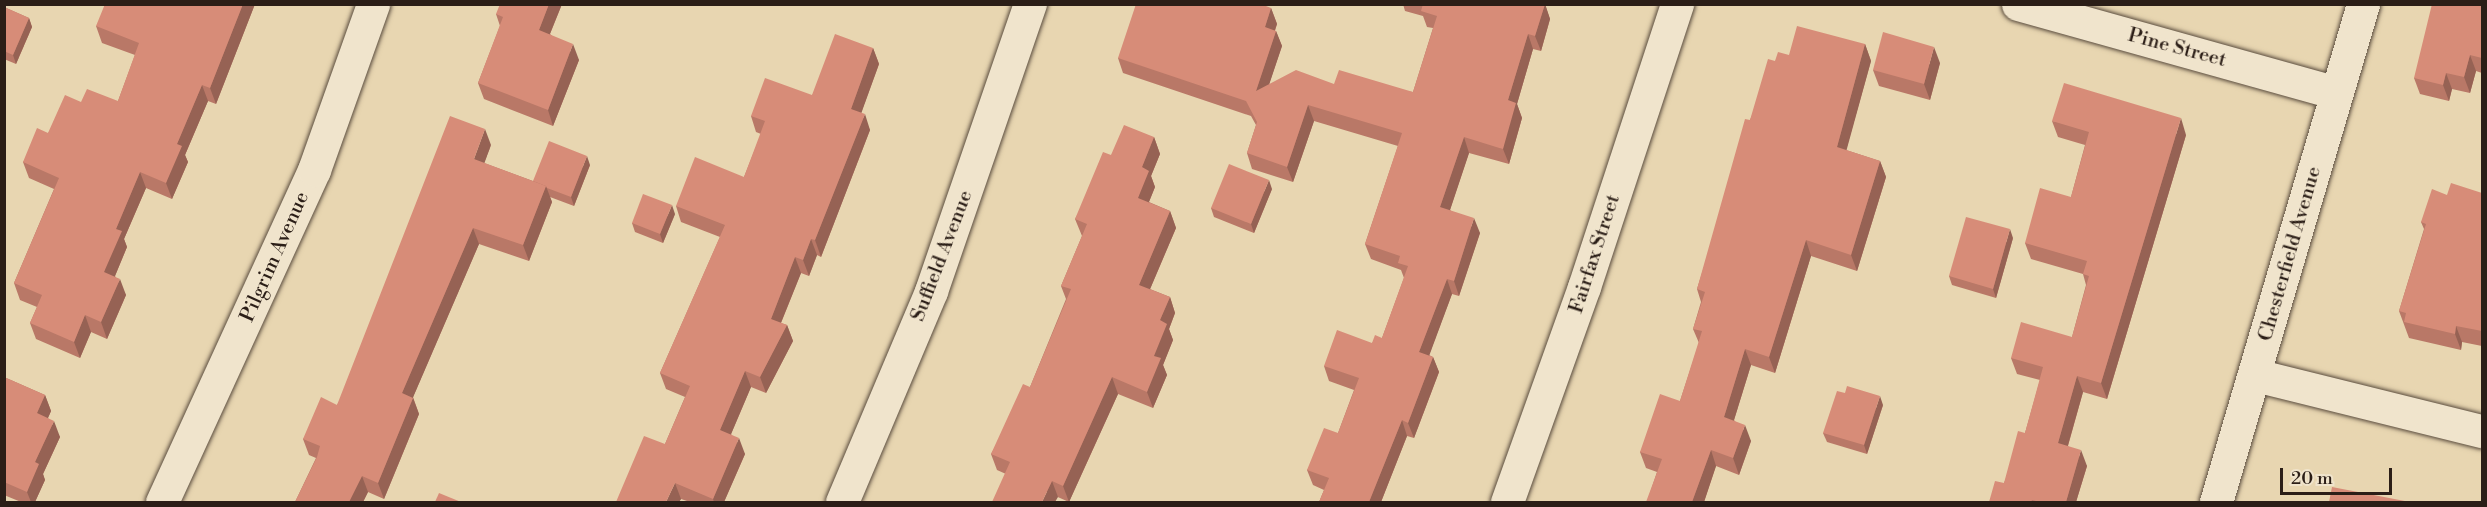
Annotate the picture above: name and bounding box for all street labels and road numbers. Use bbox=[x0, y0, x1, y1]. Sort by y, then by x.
street label: Pine Street bbox=[2125, 23, 2229, 73]
street label: Chesterfield Avenue bbox=[2254, 164, 2326, 344]
street label: Suffield Avenue bbox=[906, 187, 978, 325]
street label: Pilgrim Avenue bbox=[236, 188, 314, 326]
street label: Fairfax Street bbox=[1564, 191, 1626, 317]

